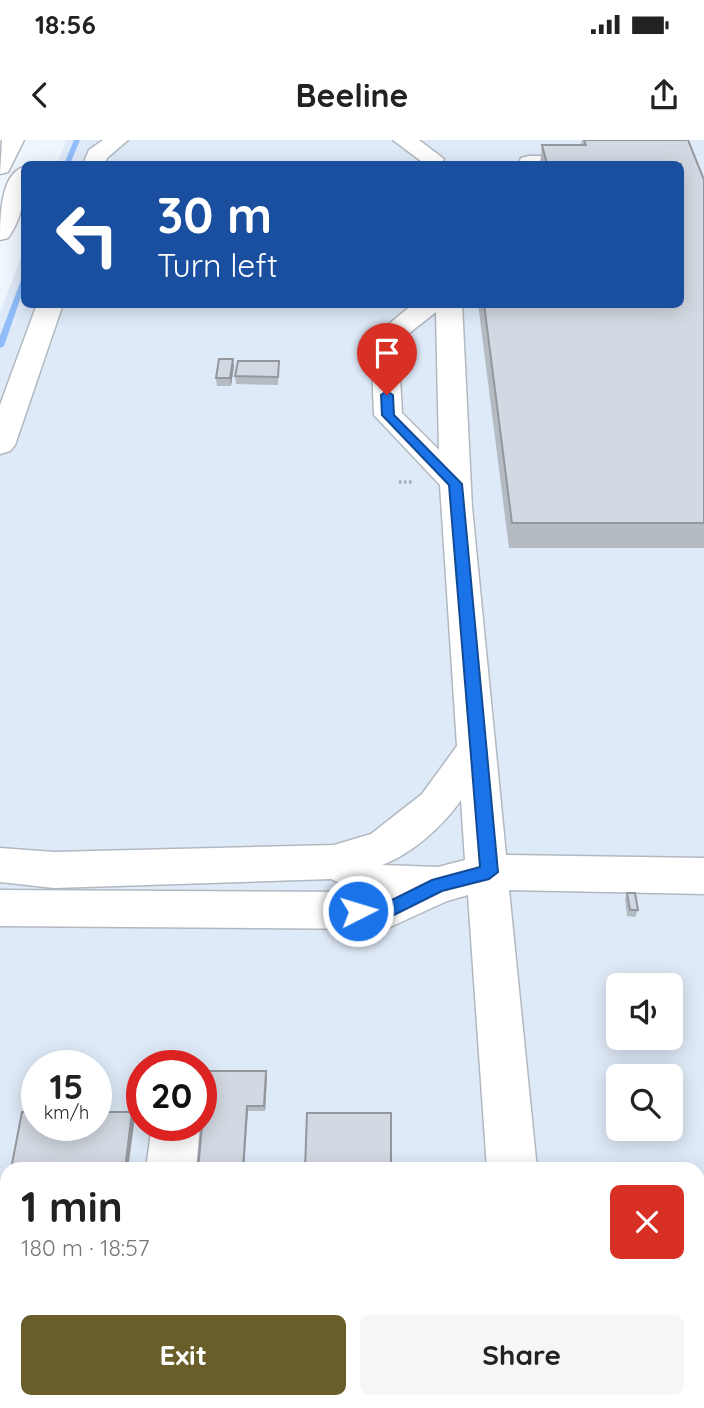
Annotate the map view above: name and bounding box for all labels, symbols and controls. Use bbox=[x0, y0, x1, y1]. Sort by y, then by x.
text: 18:56 bbox=[35, 8, 96, 41]
text: Beeline bbox=[296, 75, 408, 115]
icon: back bbox=[21, 76, 59, 114]
icon: share bbox=[645, 76, 683, 114]
text: 30 m bbox=[157, 184, 272, 245]
icon: left bbox=[42, 189, 133, 280]
text: Turn left bbox=[157, 245, 278, 285]
pin bbox=[357, 323, 417, 395]
icon: arrive bbox=[368, 334, 406, 372]
position arrow bbox=[321, 874, 395, 948]
map controls bbox=[606, 973, 683, 1141]
button: sound bbox=[606, 973, 683, 1050]
speed limit sign: 20 bbox=[126, 1050, 217, 1141]
text: 15 bbox=[50, 1064, 83, 1108]
button: search bbox=[606, 1064, 683, 1141]
text: km/h bbox=[44, 1101, 89, 1124]
text: 1 min bbox=[21, 1180, 123, 1233]
button: close bbox=[610, 1185, 684, 1259]
text: 180 m · 18:57 bbox=[21, 1233, 149, 1262]
button: Exit bbox=[21, 1315, 346, 1395]
button: Share bbox=[360, 1315, 684, 1395]

